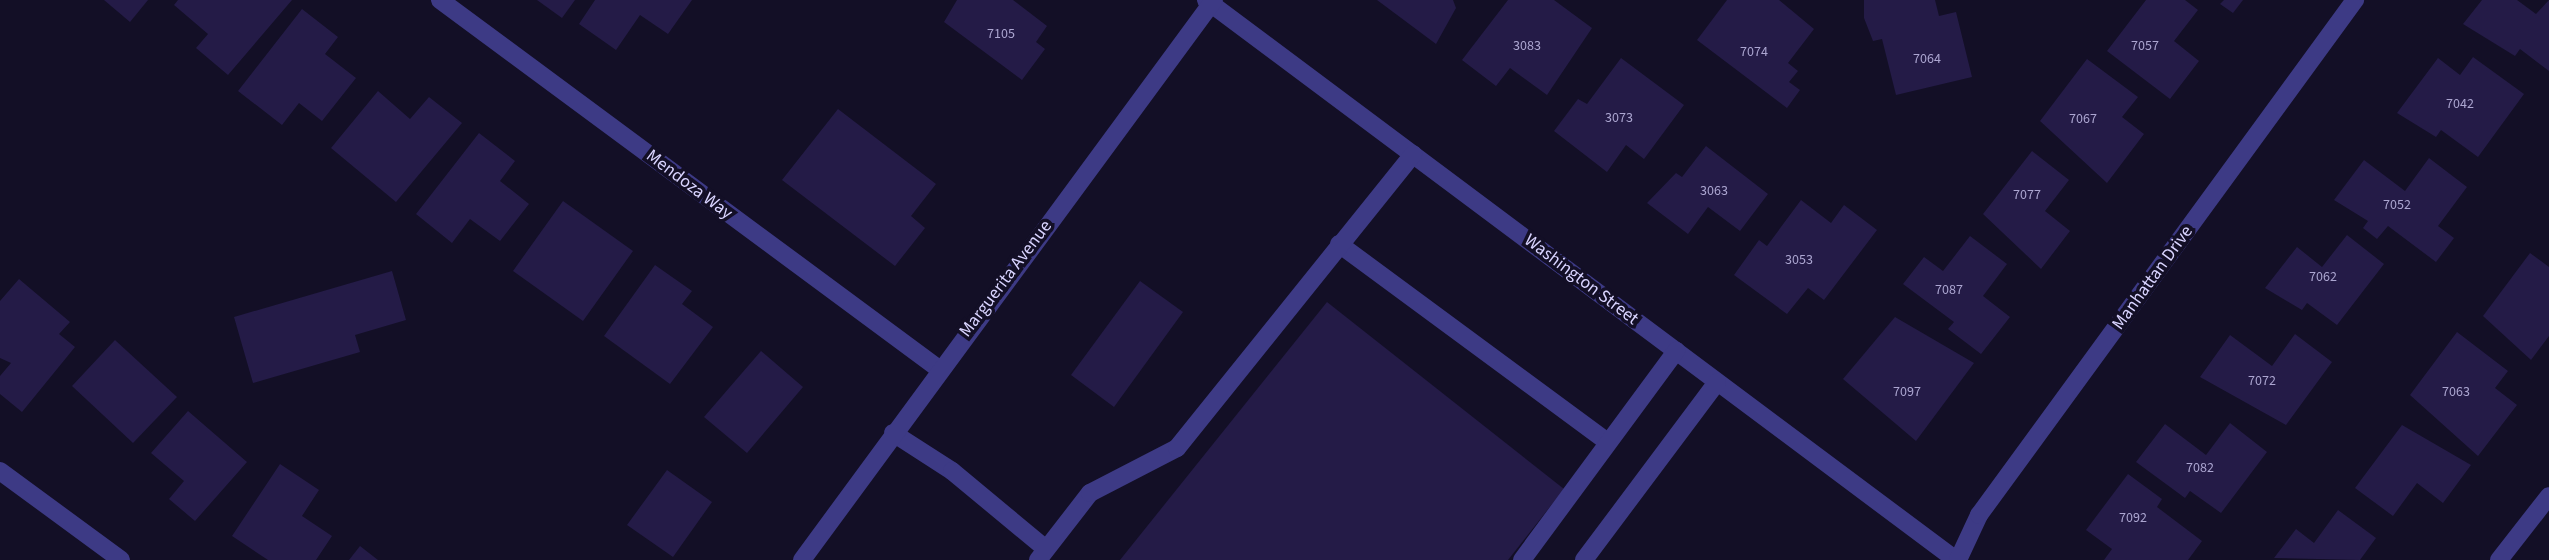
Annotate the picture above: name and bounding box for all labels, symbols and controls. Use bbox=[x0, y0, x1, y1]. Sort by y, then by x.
house number: 7105 bbox=[987, 26, 1015, 42]
house number: 3083 bbox=[1513, 38, 1541, 54]
house number: 7057 bbox=[2131, 38, 2159, 54]
house number: 7074 bbox=[1740, 44, 1768, 60]
house number: 7064 bbox=[1913, 51, 1941, 67]
house number: 7042 bbox=[2446, 96, 2474, 112]
house number: 3073 bbox=[1605, 110, 1633, 126]
house number: 7067 bbox=[2069, 111, 2097, 127]
street label: Mendoza Way bbox=[641, 145, 737, 225]
house number: 3063 bbox=[1700, 183, 1728, 199]
house number: 7077 bbox=[2013, 187, 2041, 203]
house number: 7052 bbox=[2383, 197, 2411, 213]
street label: Marguerita Avenue bbox=[955, 216, 1057, 342]
street label: Manhattan Drive bbox=[2108, 222, 2198, 334]
street label: Washington Street bbox=[1519, 230, 1643, 330]
house number: 3053 bbox=[1785, 252, 1813, 268]
house number: 7062 bbox=[2309, 269, 2337, 285]
house number: 7087 bbox=[1935, 282, 1963, 298]
house number: 7072 bbox=[2248, 373, 2276, 389]
house number: 7097 bbox=[1893, 384, 1921, 400]
house number: 7063 bbox=[2442, 384, 2470, 400]
house number: 7082 bbox=[2186, 460, 2214, 476]
house number: 7092 bbox=[2119, 510, 2147, 526]

